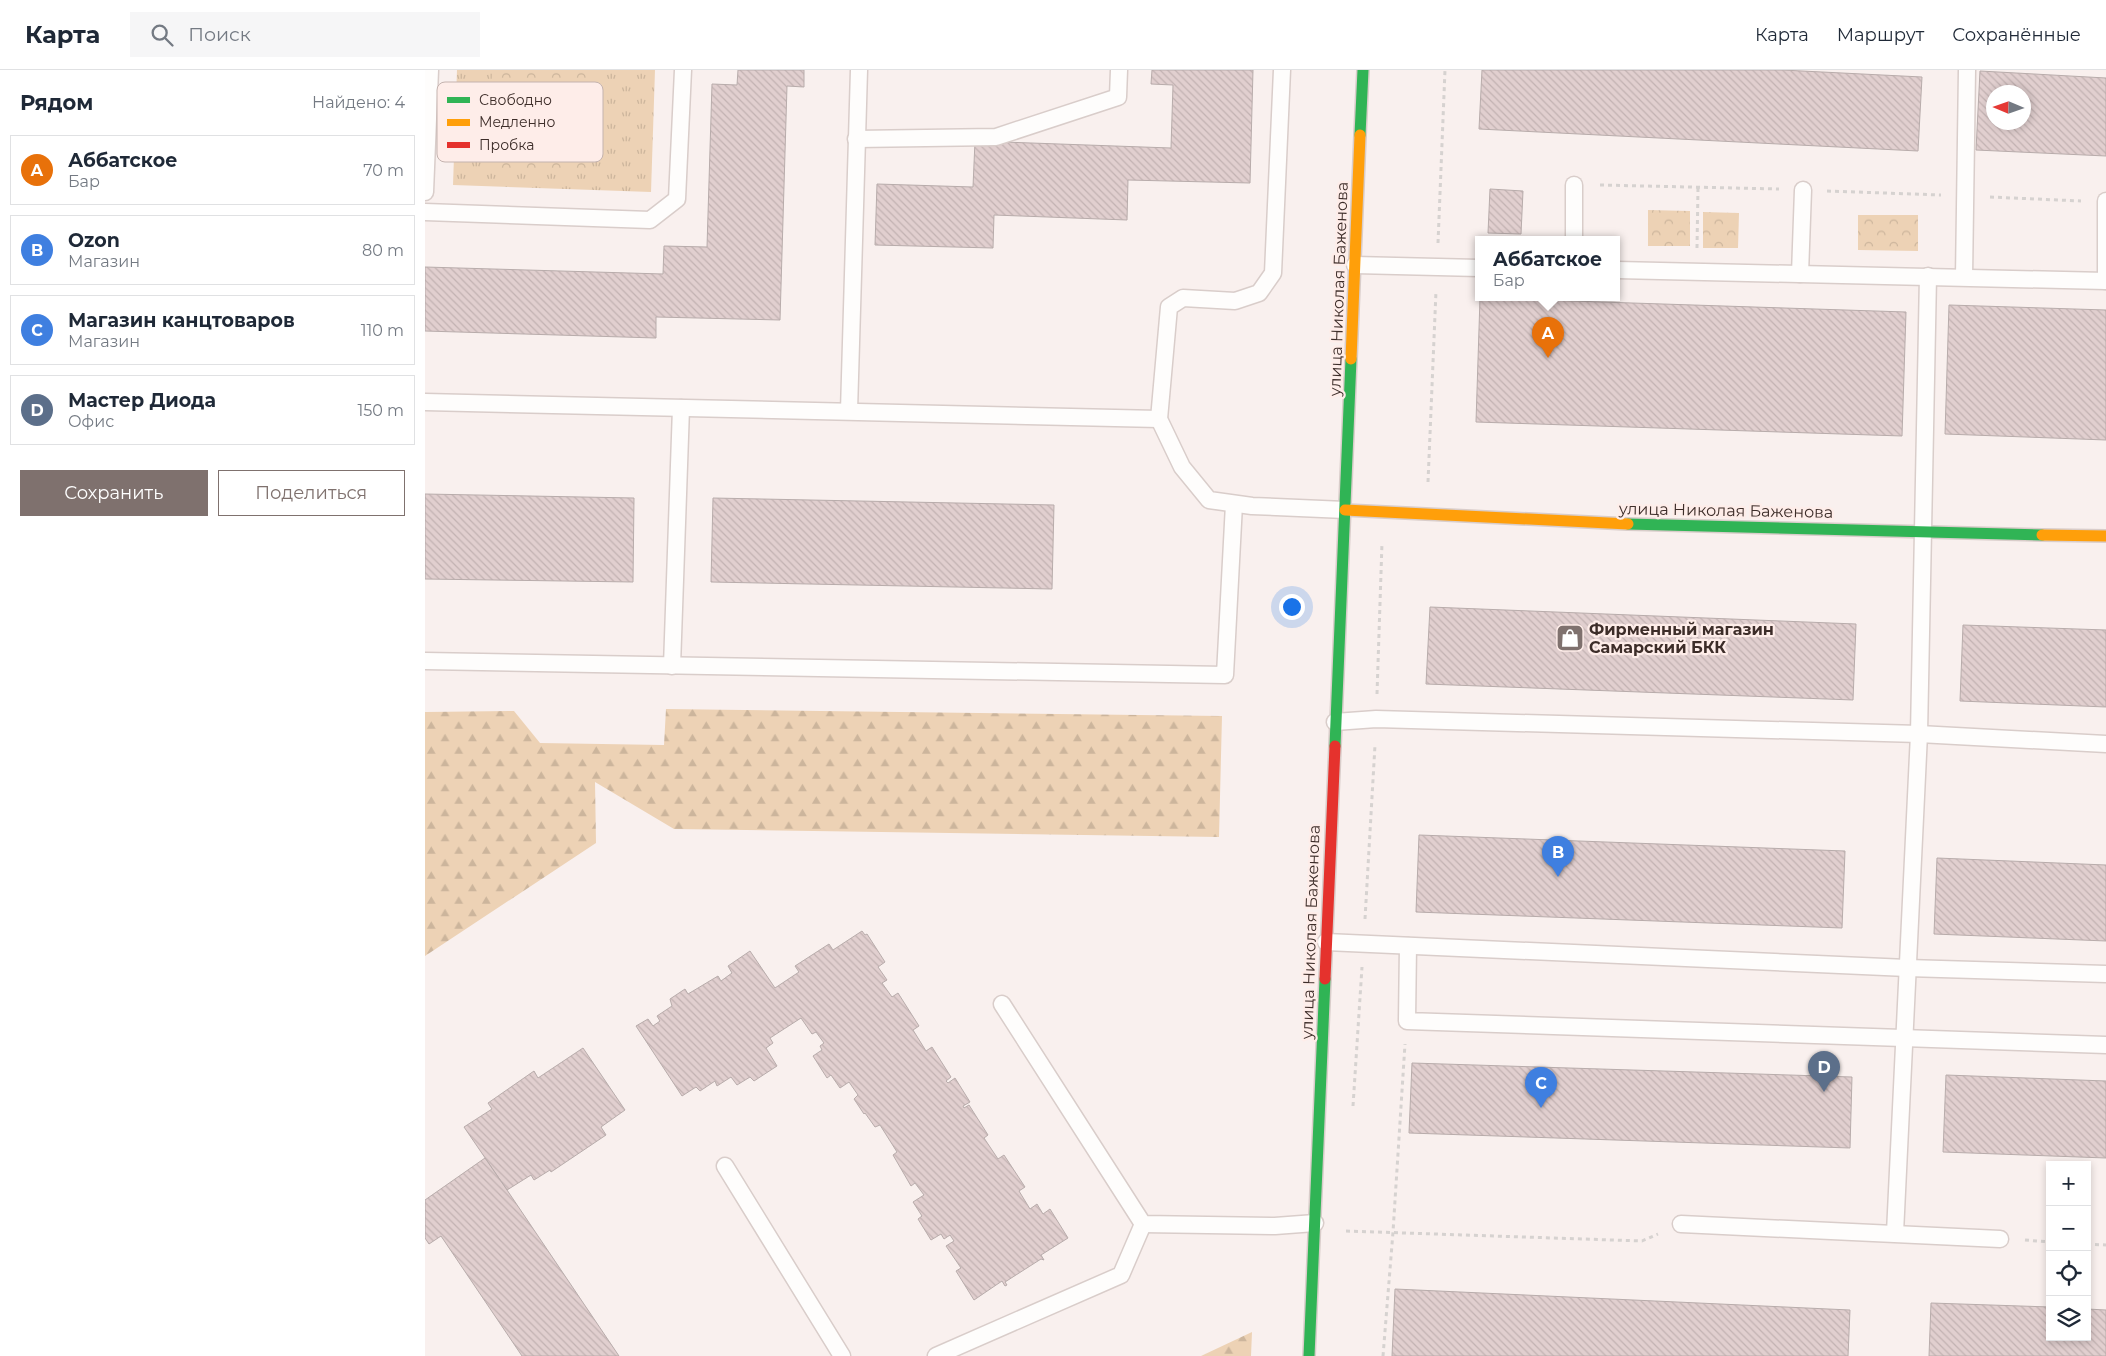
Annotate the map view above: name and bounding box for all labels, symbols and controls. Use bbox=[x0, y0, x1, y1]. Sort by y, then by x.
search box bbox=[130, 12, 480, 57]
text: Карта bbox=[25, 20, 100, 49]
icon: search bbox=[148, 21, 176, 49]
text: Поиск bbox=[188, 23, 251, 46]
text: Карта bbox=[1755, 24, 1809, 46]
text: Маршрут bbox=[1837, 24, 1924, 46]
text: Сохранённые bbox=[1952, 24, 2081, 46]
legend bbox=[437, 82, 603, 162]
north arrow bbox=[1986, 85, 2031, 130]
text: Рядом bbox=[20, 90, 93, 115]
text: Свободно bbox=[479, 91, 552, 109]
text: Найдено: 4 bbox=[312, 93, 405, 112]
text: Медленно bbox=[479, 113, 555, 131]
text: Пробка bbox=[479, 136, 534, 154]
text: Аббатское bbox=[68, 149, 177, 172]
text: A bbox=[31, 161, 43, 180]
text: 70 m bbox=[363, 161, 404, 180]
text: Бар bbox=[68, 172, 100, 191]
street label: улица Николая Баженова bbox=[1325, 181, 1352, 398]
text: Ozon bbox=[68, 229, 120, 252]
popup bbox=[1475, 236, 1620, 301]
text: B bbox=[31, 241, 43, 260]
text: 80 m bbox=[362, 241, 404, 260]
text: Аббатское bbox=[1493, 248, 1602, 271]
text: Магазин bbox=[68, 252, 140, 271]
text: Бар bbox=[1493, 271, 1525, 290]
text: Магазин канцтоваров bbox=[68, 309, 295, 332]
pin: A bbox=[1532, 317, 1564, 358]
text: C bbox=[31, 321, 43, 340]
text: 110 m bbox=[361, 321, 404, 340]
text: Магазин bbox=[68, 332, 140, 351]
text: Мастер Диода bbox=[68, 389, 216, 412]
text: D bbox=[30, 401, 44, 420]
text: 150 m bbox=[357, 401, 404, 420]
text: Офис bbox=[68, 412, 114, 431]
button: Сохранить bbox=[20, 470, 208, 516]
button: Поделиться bbox=[218, 470, 405, 516]
street label: улица Николая Баженова bbox=[1618, 499, 1833, 522]
your location bbox=[1279, 594, 1305, 620]
place label: Фирменный магазин Самарский БКК bbox=[1589, 620, 1774, 657]
shop icon: Фирменный магазин Самарский БКК bbox=[1555, 623, 1585, 653]
street label: улица Николая Баженова bbox=[1297, 824, 1324, 1041]
pin: B bbox=[1542, 836, 1574, 877]
pin: D bbox=[1808, 1051, 1840, 1092]
pin: C bbox=[1525, 1067, 1557, 1108]
map controls bbox=[2046, 1161, 2091, 1341]
button: + bbox=[2046, 1161, 2091, 1206]
button: − bbox=[2046, 1206, 2091, 1251]
button: locate bbox=[2046, 1251, 2091, 1296]
button: layers bbox=[2046, 1296, 2091, 1341]

